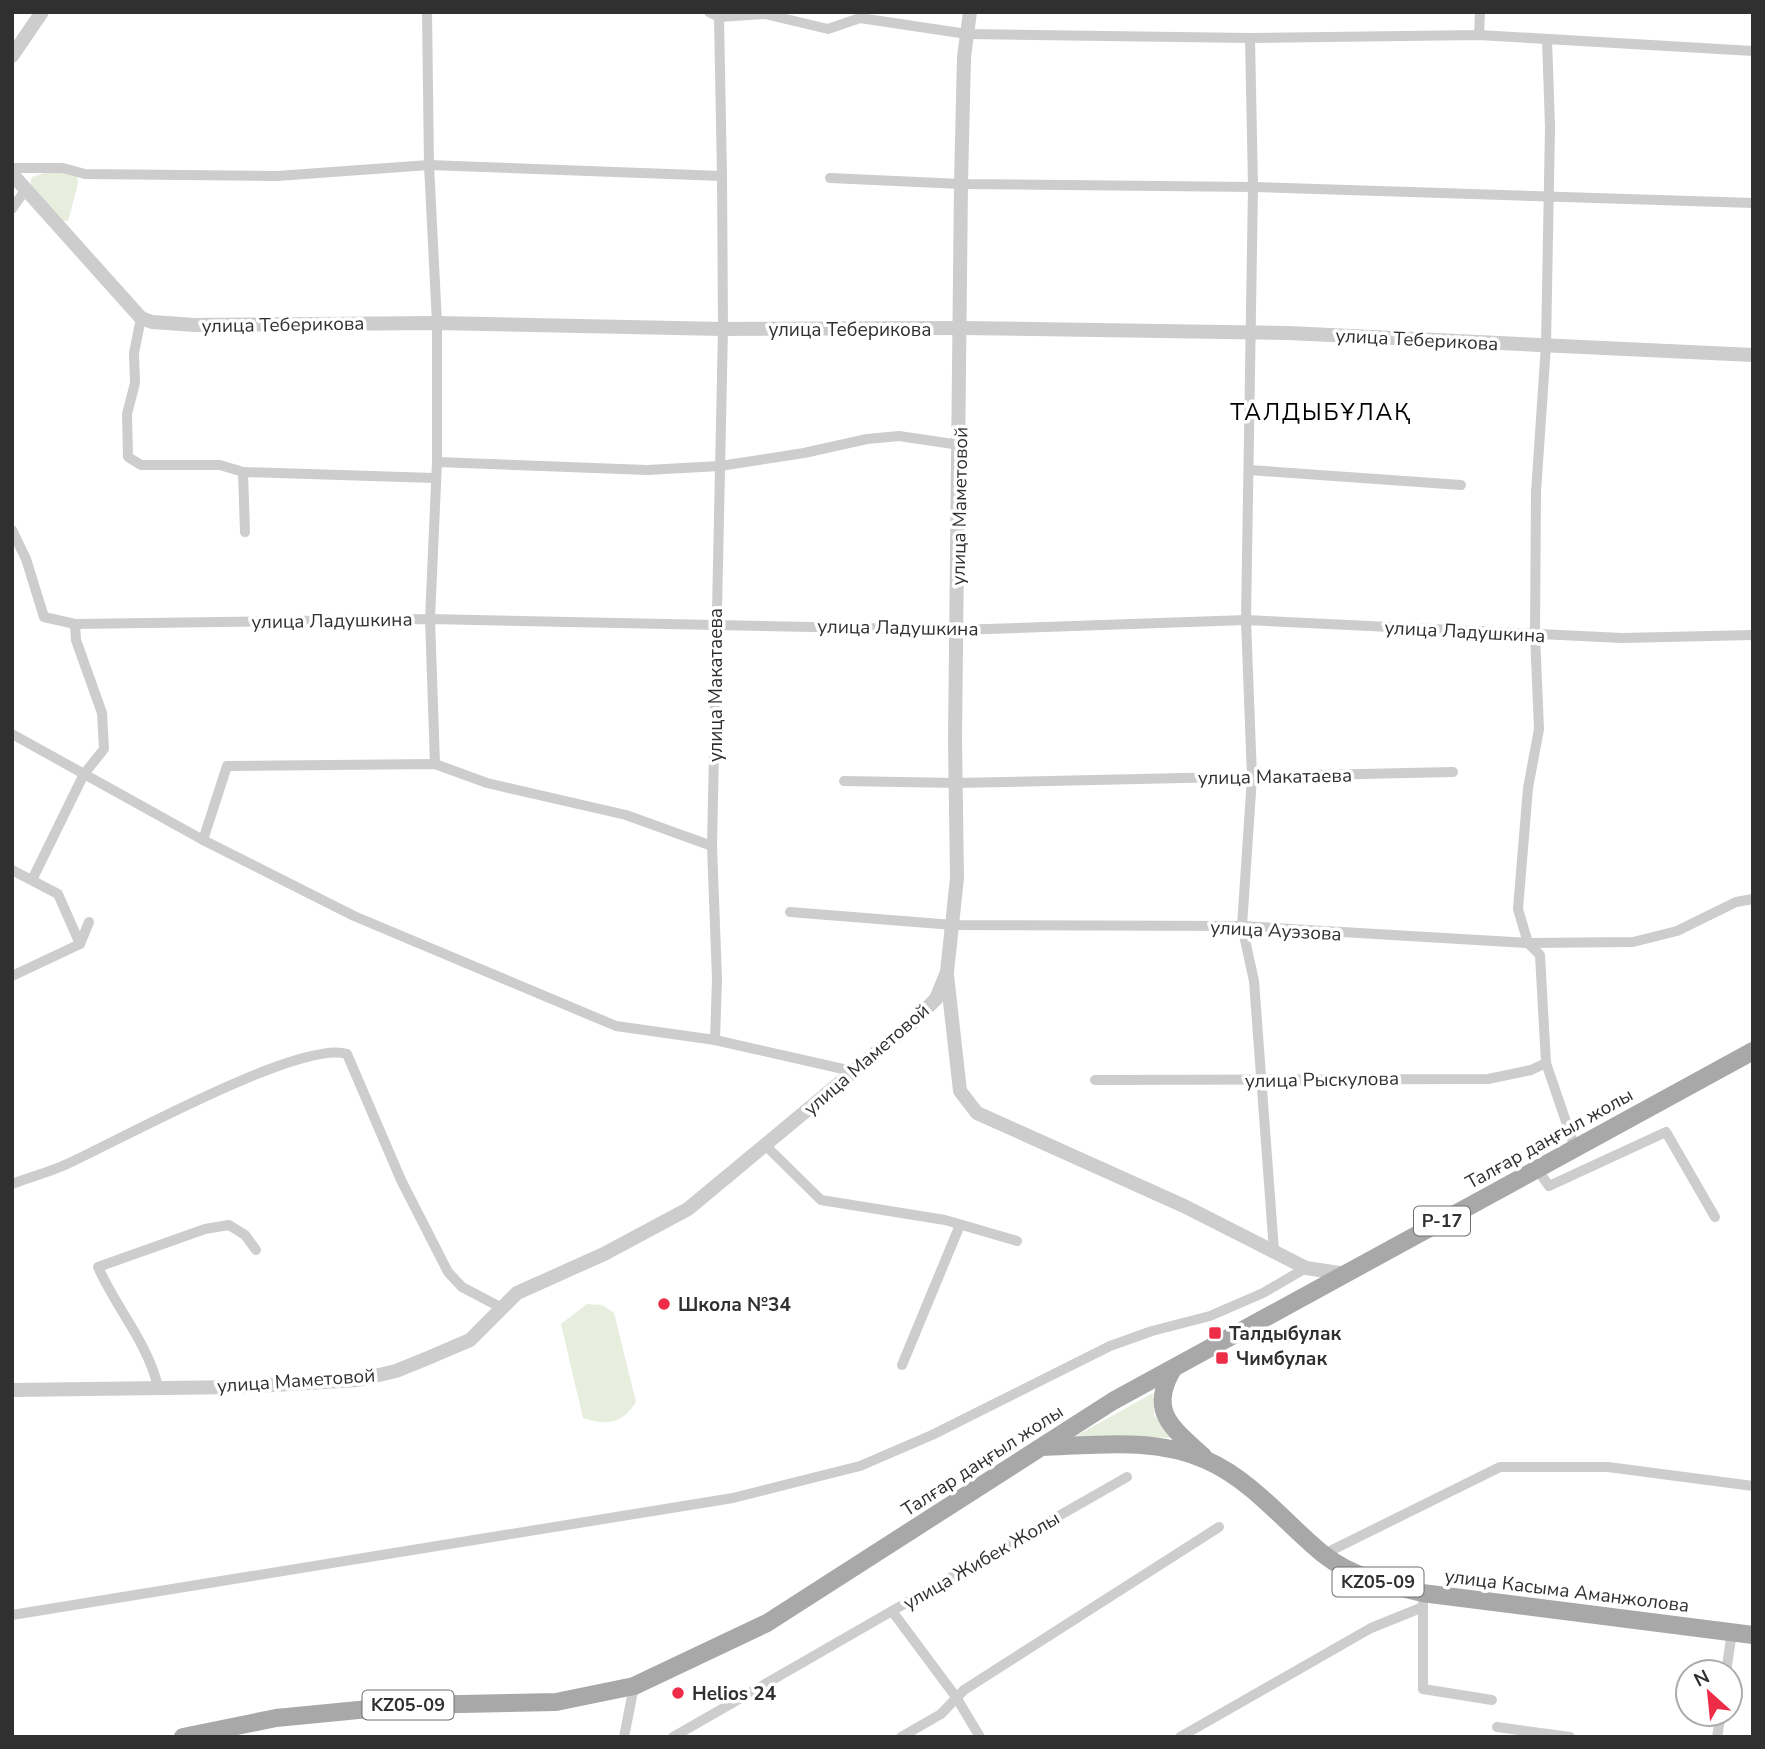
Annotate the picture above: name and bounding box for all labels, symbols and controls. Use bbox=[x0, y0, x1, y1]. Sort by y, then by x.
street label: улица Теберикова bbox=[201, 311, 365, 339]
street label: улица Теберикова bbox=[769, 317, 931, 343]
street label: улица Теберикова bbox=[1335, 323, 1499, 357]
district label: ТАЛДЫБҰЛАҚ bbox=[1230, 397, 1412, 428]
street label: улица Маметовой bbox=[946, 427, 974, 586]
street label: улица Ладушкина bbox=[251, 607, 413, 635]
street label: улица Макатаева bbox=[703, 608, 729, 762]
street label: улица Ладушкина bbox=[817, 614, 979, 642]
street label: улица Ладушкина bbox=[1384, 615, 1546, 649]
street label: улица Макатаева bbox=[1198, 763, 1352, 791]
street label: улица Ауэзова bbox=[1210, 915, 1342, 947]
street label: улица Маметовой bbox=[798, 998, 935, 1122]
street label: улица Рыскулова bbox=[1245, 1066, 1399, 1094]
street label: Талғар даңғыл жолы bbox=[1461, 1082, 1638, 1196]
road number: P-17 bbox=[1414, 1206, 1470, 1236]
place label: Школа №34 bbox=[678, 1292, 791, 1318]
marker: Школа №34 bbox=[656, 1296, 672, 1312]
place label: Талдыбулак bbox=[1229, 1321, 1342, 1347]
marker: Талдыбулак bbox=[1207, 1325, 1223, 1341]
place label: Чимбулак bbox=[1236, 1346, 1327, 1372]
marker: Чимбулак bbox=[1214, 1350, 1230, 1366]
street label: улица Маметовой bbox=[216, 1362, 376, 1399]
street label: Талғар даңғыл жолы bbox=[897, 1399, 1068, 1523]
street label: улица Жибек Жолы bbox=[898, 1505, 1065, 1616]
street label: улица Касыма Аманжолова bbox=[1443, 1563, 1691, 1619]
road number: KZ05-09 bbox=[1332, 1568, 1424, 1596]
north arrow bbox=[1674, 1658, 1744, 1728]
text: N bbox=[1689, 1664, 1714, 1694]
place label: Helios 24 bbox=[692, 1681, 776, 1707]
marker: Helios 24 bbox=[670, 1685, 686, 1701]
road number: KZ05-09 bbox=[362, 1690, 453, 1720]

